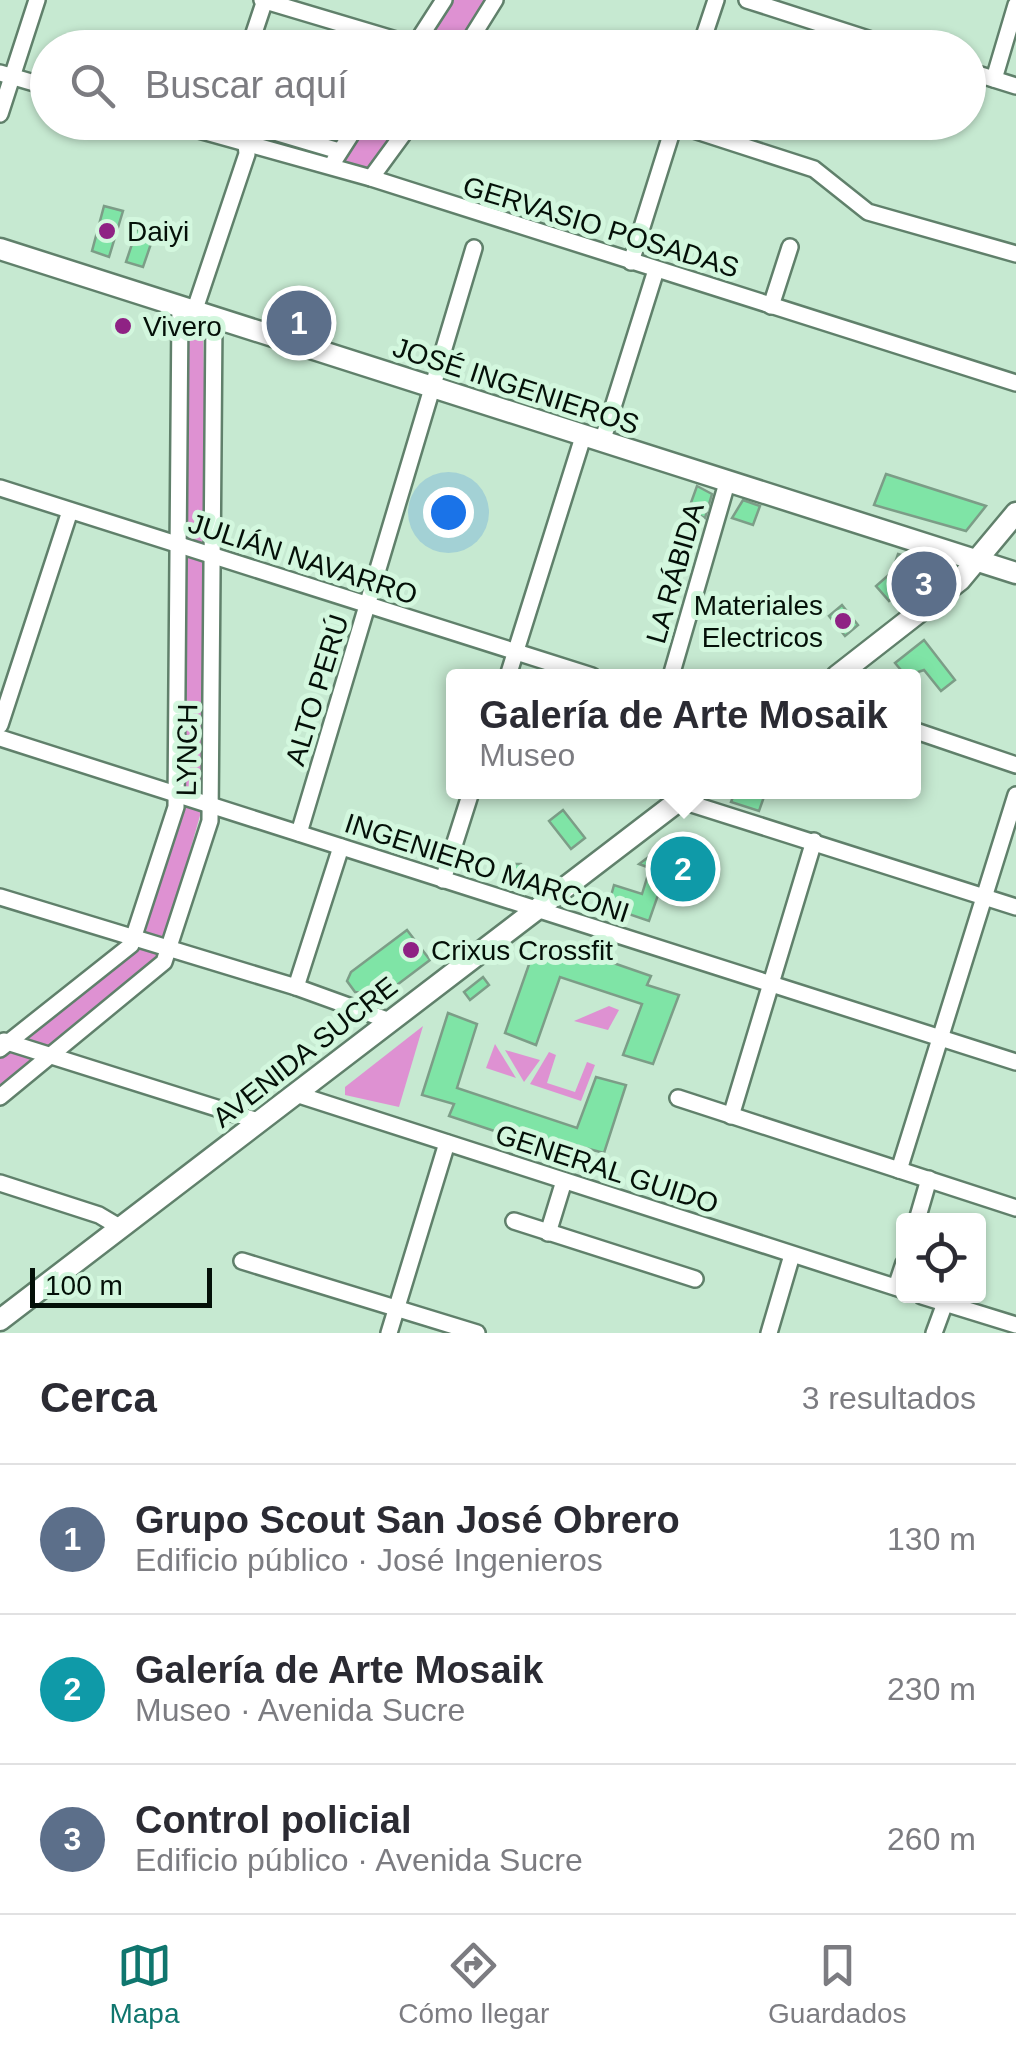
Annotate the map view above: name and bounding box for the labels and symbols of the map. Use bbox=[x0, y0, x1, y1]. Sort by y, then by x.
street label: GERVASIO POSADAS bbox=[459, 170, 743, 284]
place label: Daiyi bbox=[127, 216, 189, 247]
marker: Daiyi bbox=[96, 220, 118, 242]
pin: 1 bbox=[266, 286, 332, 360]
place label: Vivero bbox=[143, 311, 222, 342]
marker: Vivero bbox=[112, 315, 134, 337]
street label: JOSÉ INGENIEROS bbox=[389, 332, 643, 440]
your location bbox=[423, 487, 474, 538]
street label: LA RÁBIDA bbox=[640, 499, 710, 647]
street label: JULIÁN NAVARRO bbox=[185, 507, 421, 611]
pin: 3 bbox=[892, 546, 956, 622]
place label: Materiales Electricos bbox=[694, 590, 823, 653]
marker: Materiales Electricos bbox=[832, 610, 854, 632]
street label: ALTO PERÚ bbox=[279, 611, 355, 769]
street label: LYNCH bbox=[171, 703, 203, 797]
street label: INGENIERO MARCONI bbox=[341, 807, 633, 929]
pin: 2 bbox=[650, 832, 716, 906]
place label: Crixus Crossfit bbox=[431, 935, 613, 966]
marker: Crixus Crossfit bbox=[400, 939, 422, 961]
street label: AVENIDA SUCRE bbox=[207, 970, 403, 1134]
street label: GENERAL GUIDO bbox=[492, 1118, 722, 1220]
scale bar bbox=[30, 1263, 212, 1308]

